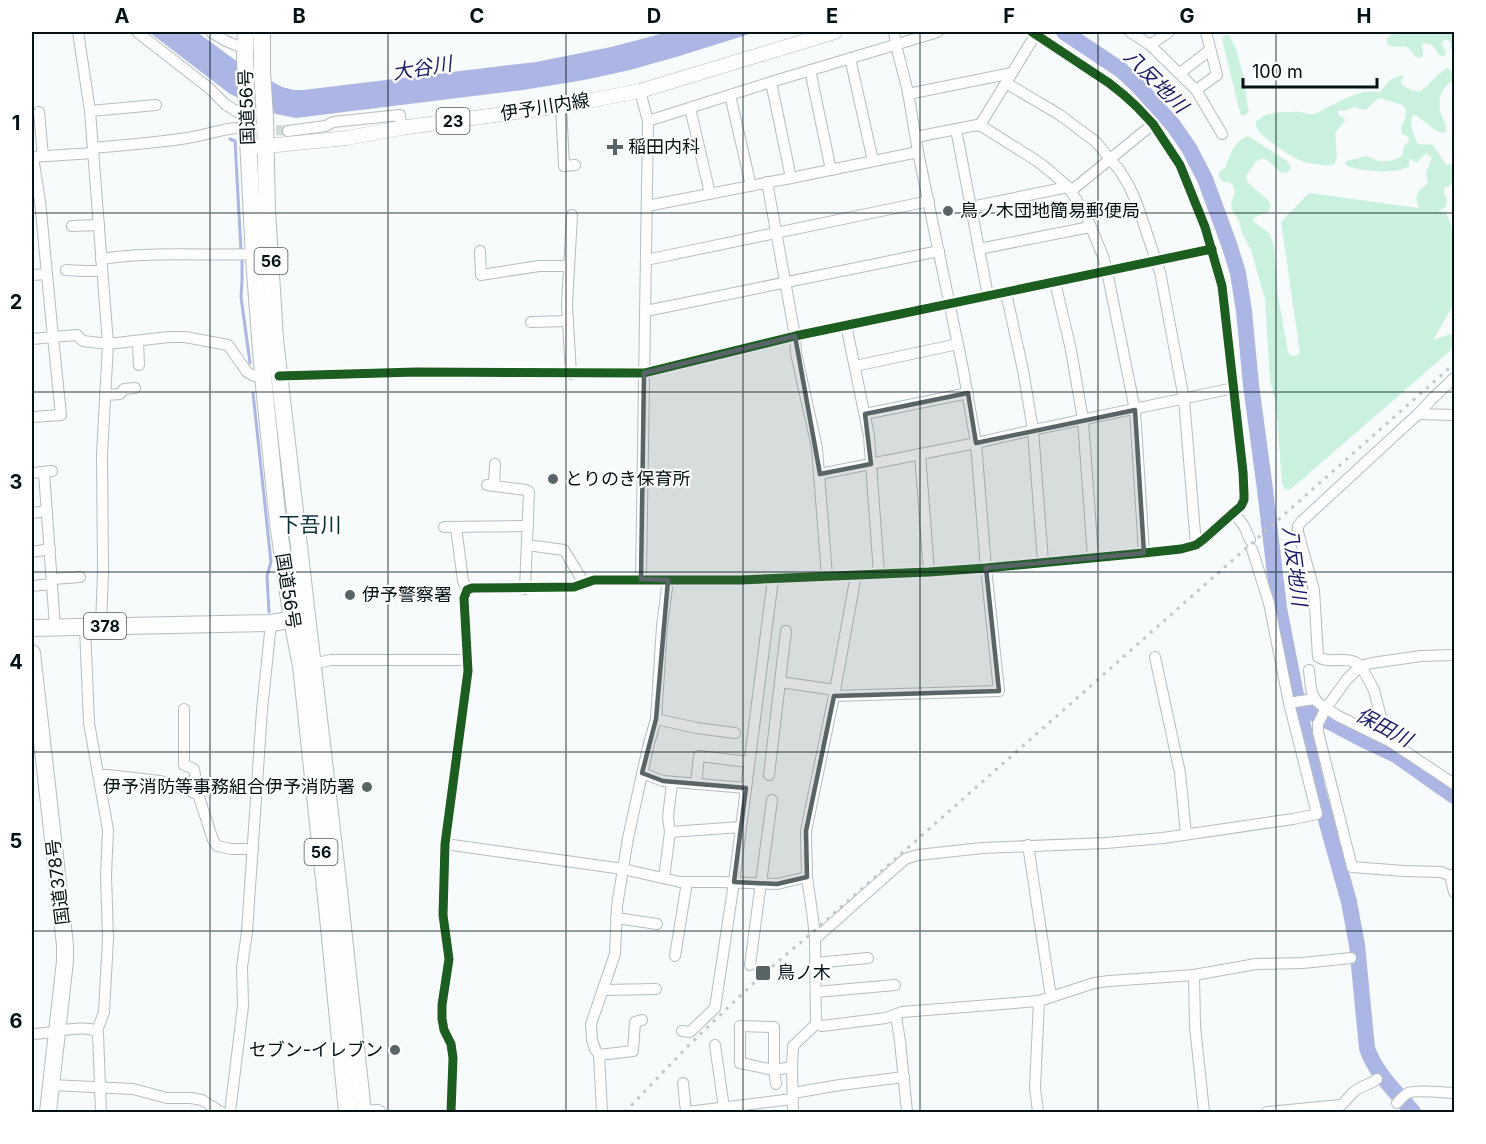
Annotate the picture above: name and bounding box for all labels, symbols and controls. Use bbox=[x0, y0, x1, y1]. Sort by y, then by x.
text: A bbox=[115, 4, 130, 28]
text: B bbox=[292, 4, 306, 28]
text: C bbox=[470, 4, 484, 28]
text: D bbox=[647, 4, 661, 28]
text: E bbox=[826, 4, 838, 28]
text: F bbox=[1003, 4, 1015, 28]
text: G bbox=[1179, 4, 1195, 28]
text: H bbox=[1357, 4, 1371, 28]
water label: 八反地川 bbox=[1119, 44, 1194, 119]
water label: 大谷川 bbox=[390, 51, 455, 85]
scale bar bbox=[1243, 51, 1376, 89]
text: 100 m bbox=[1252, 61, 1303, 82]
street label: 国道56号 bbox=[235, 69, 258, 145]
street label: 伊予川内線 bbox=[499, 89, 591, 124]
road number: 23 bbox=[436, 108, 470, 134]
text: 1 bbox=[12, 111, 20, 135]
place label: 稲田内科 bbox=[628, 136, 700, 157]
marker: 稲田内科 bbox=[606, 138, 624, 156]
place label: 鳥ノ木団地簡易郵便局 bbox=[960, 200, 1140, 221]
marker: 鳥ノ木団地簡易郵便局 bbox=[941, 204, 955, 218]
road number: 56 bbox=[254, 248, 288, 274]
text: 2 bbox=[10, 290, 22, 314]
place label: とりのき保育所 bbox=[565, 468, 690, 489]
text: 3 bbox=[10, 470, 22, 494]
marker: とりのき保育所 bbox=[546, 472, 560, 486]
district label: 下吾川 bbox=[279, 512, 342, 537]
water label: 八反地川 bbox=[1278, 525, 1312, 609]
street label: 国道56号 bbox=[272, 552, 305, 630]
place label: 伊予警察署 bbox=[362, 584, 452, 605]
marker: 伊予警察署 bbox=[343, 588, 357, 602]
road number: 378 bbox=[84, 613, 126, 639]
text: 4 bbox=[9, 650, 23, 674]
water label: 保田川 bbox=[1352, 702, 1418, 753]
place label: 伊予消防等事務組合伊予消防署 bbox=[103, 776, 355, 797]
marker: 伊予消防等事務組合伊予消防署 bbox=[360, 780, 374, 794]
text: 5 bbox=[10, 829, 22, 853]
street label: 国道378号 bbox=[42, 838, 73, 926]
road number: 56 bbox=[304, 839, 338, 865]
place label: 鳥ノ木 bbox=[777, 962, 831, 983]
marker: 鳥ノ木 bbox=[754, 964, 772, 982]
text: 6 bbox=[10, 1009, 23, 1033]
place label: セブン-イレブン bbox=[249, 1039, 383, 1060]
marker: セブン-イレブン bbox=[388, 1043, 402, 1057]

